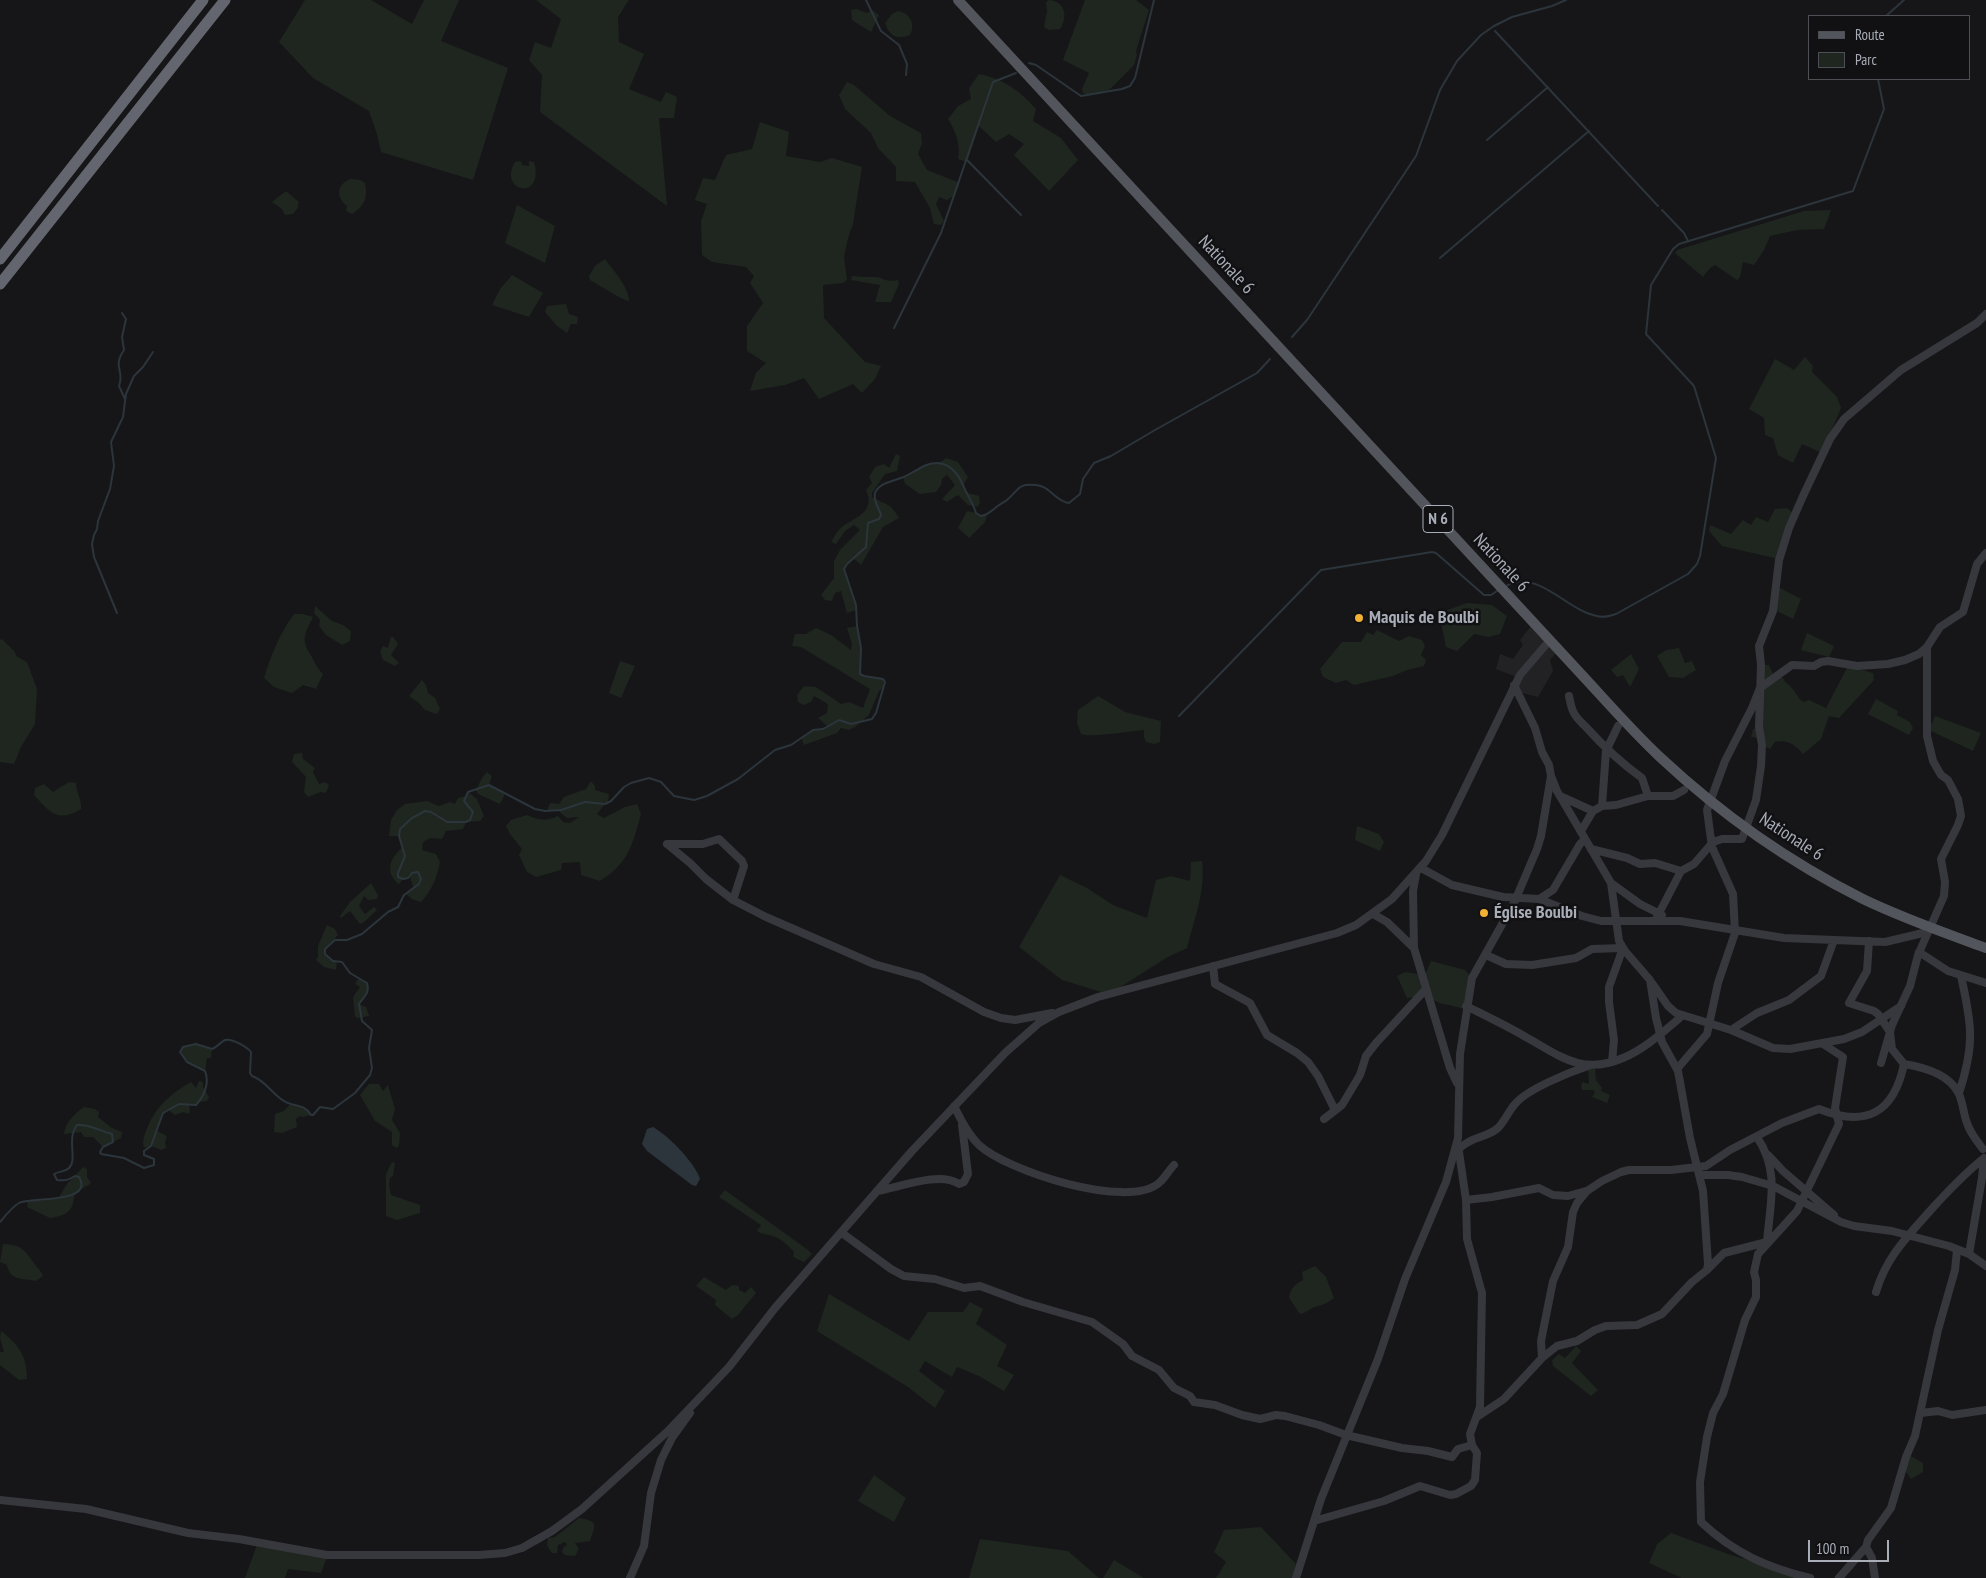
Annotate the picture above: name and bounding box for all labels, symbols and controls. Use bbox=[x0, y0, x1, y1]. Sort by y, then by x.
legend bbox=[1808, 15, 1971, 80]
text: Route bbox=[1855, 25, 1885, 44]
text: Parc bbox=[1855, 50, 1877, 69]
street label: Nationale 6 bbox=[1193, 231, 1259, 299]
road number: N 6 bbox=[1423, 506, 1453, 532]
street label: Nationale 6 bbox=[1468, 529, 1534, 597]
place label: Maquis de Boulbi bbox=[1369, 607, 1479, 629]
marker: Maquis de Boulbi bbox=[1353, 612, 1365, 624]
street label: Nationale 6 bbox=[1755, 808, 1827, 866]
place label: Église Boulbi bbox=[1494, 902, 1577, 924]
marker: Église Boulbi bbox=[1478, 907, 1490, 919]
scale bar bbox=[1811, 1530, 1892, 1562]
text: 100 m bbox=[1816, 1539, 1849, 1558]

